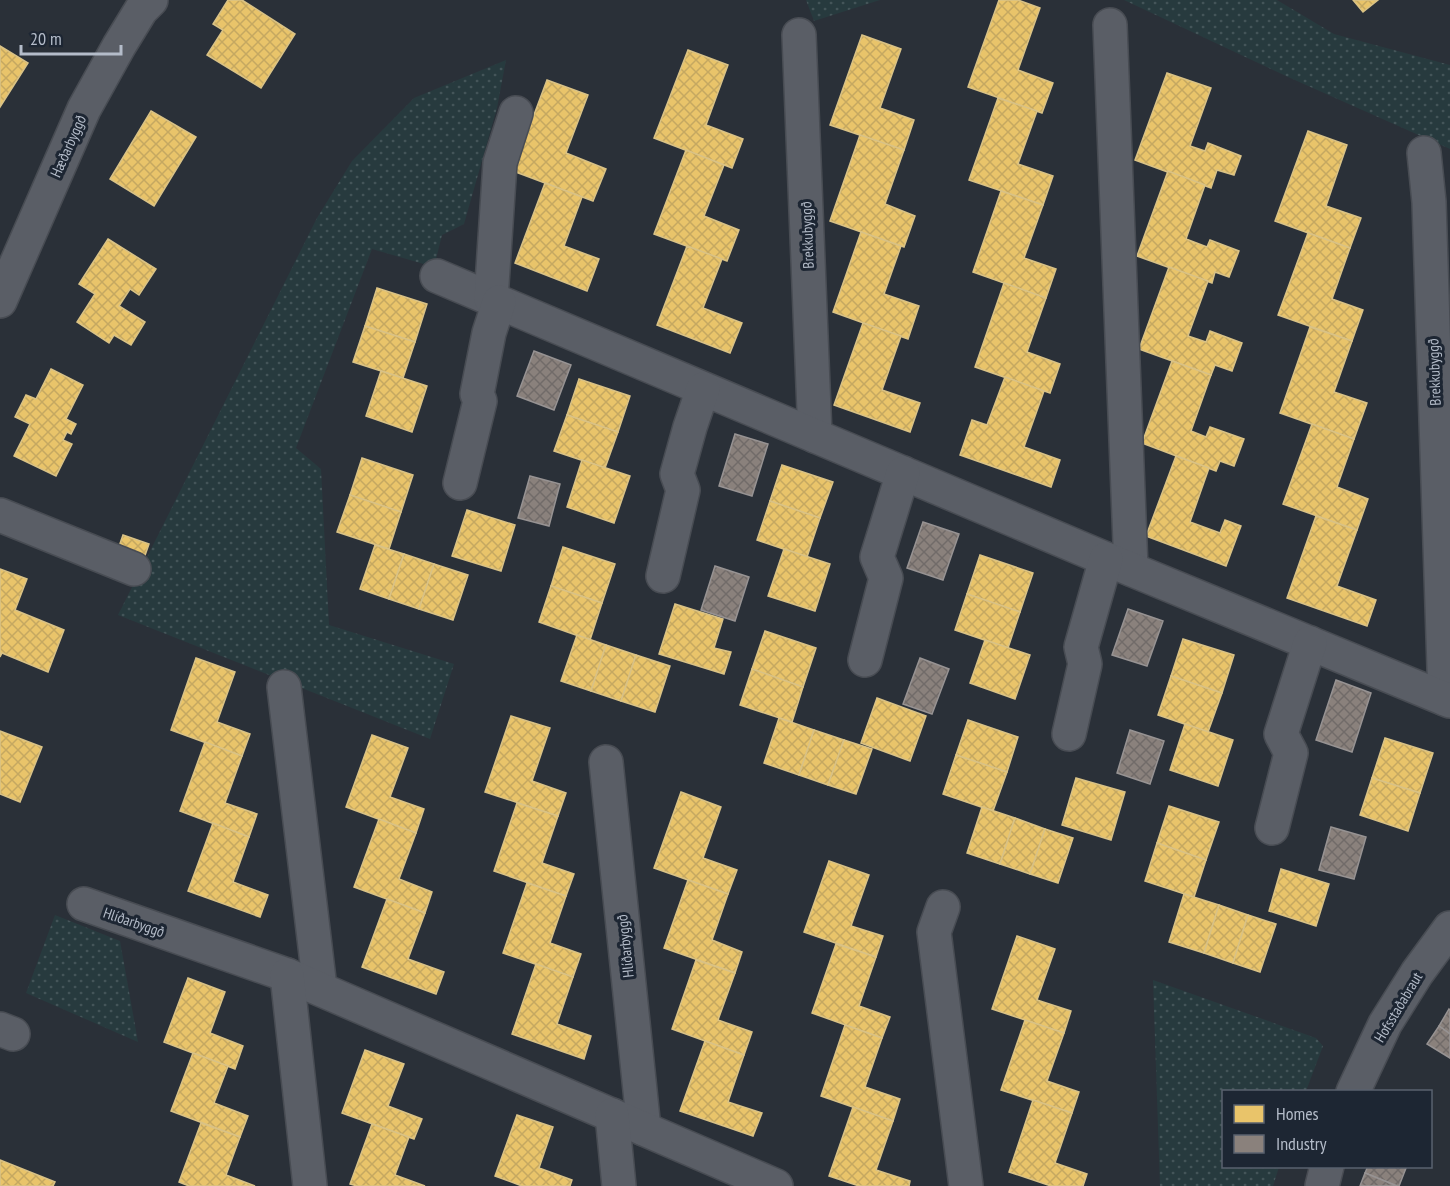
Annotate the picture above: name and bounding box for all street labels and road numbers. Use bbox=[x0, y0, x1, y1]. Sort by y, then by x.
street label: Hæðarbyggð bbox=[46, 112, 90, 180]
street label: Brekkubyggð bbox=[796, 201, 818, 269]
street label: Brekkubyggð bbox=[1423, 338, 1445, 406]
street label: Hlíðarbyggð bbox=[101, 903, 167, 941]
street label: Hlíðarbyggð bbox=[612, 913, 638, 979]
street label: Hofsstaðabraut bbox=[1370, 968, 1426, 1046]

